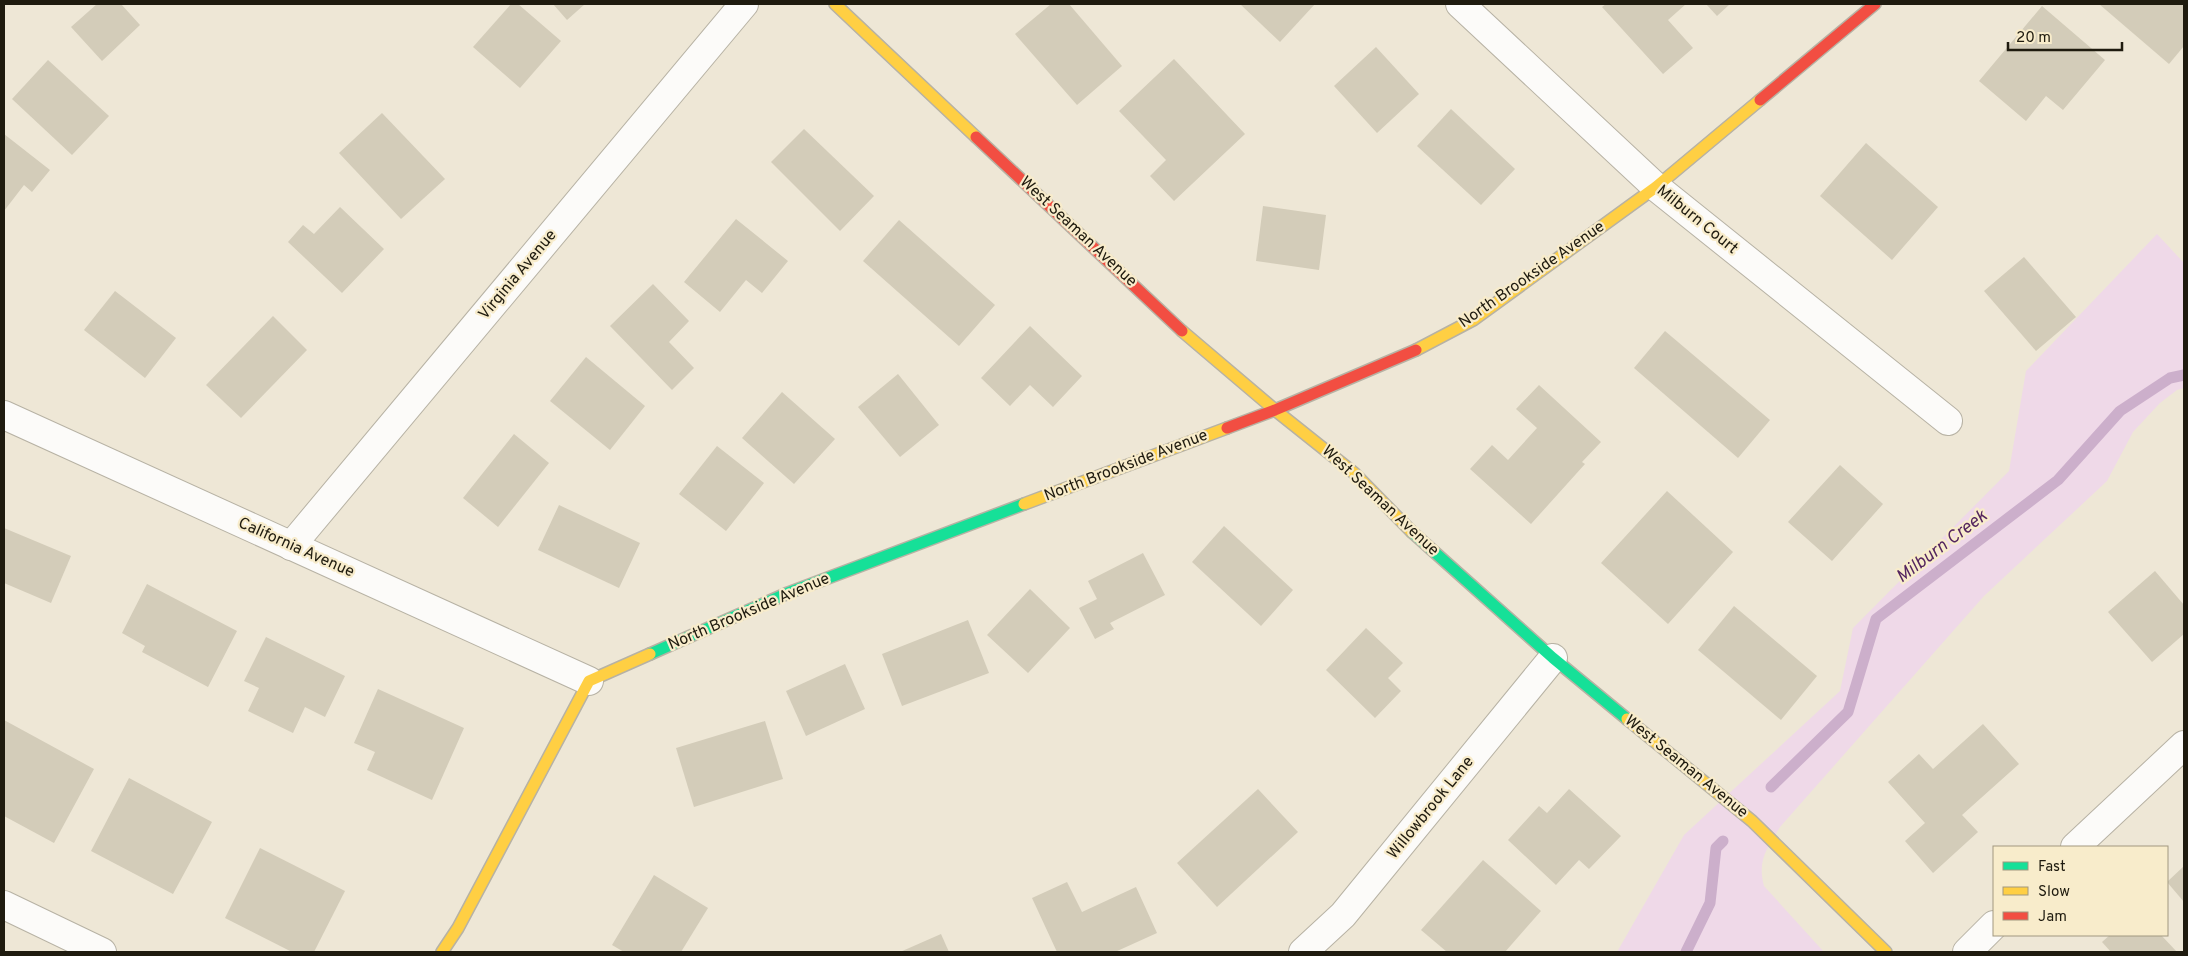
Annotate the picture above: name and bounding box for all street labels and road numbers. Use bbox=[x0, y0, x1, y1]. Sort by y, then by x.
street label: West Seaman Avenue bbox=[1015, 172, 1141, 292]
street label: Milburn Court bbox=[1652, 181, 1742, 259]
street label: North Brookside Avenue bbox=[1455, 217, 1609, 333]
street label: Virginia Avenue bbox=[475, 226, 561, 324]
street label: North Brookside Avenue bbox=[1041, 426, 1211, 506]
street label: West Seaman Avenue bbox=[1317, 441, 1443, 561]
street label: California Avenue bbox=[235, 513, 357, 583]
street label: North Brookside Avenue bbox=[665, 569, 833, 655]
street label: West Seaman Avenue bbox=[1620, 711, 1752, 823]
street label: Willowbrook Lane bbox=[1383, 753, 1479, 863]

